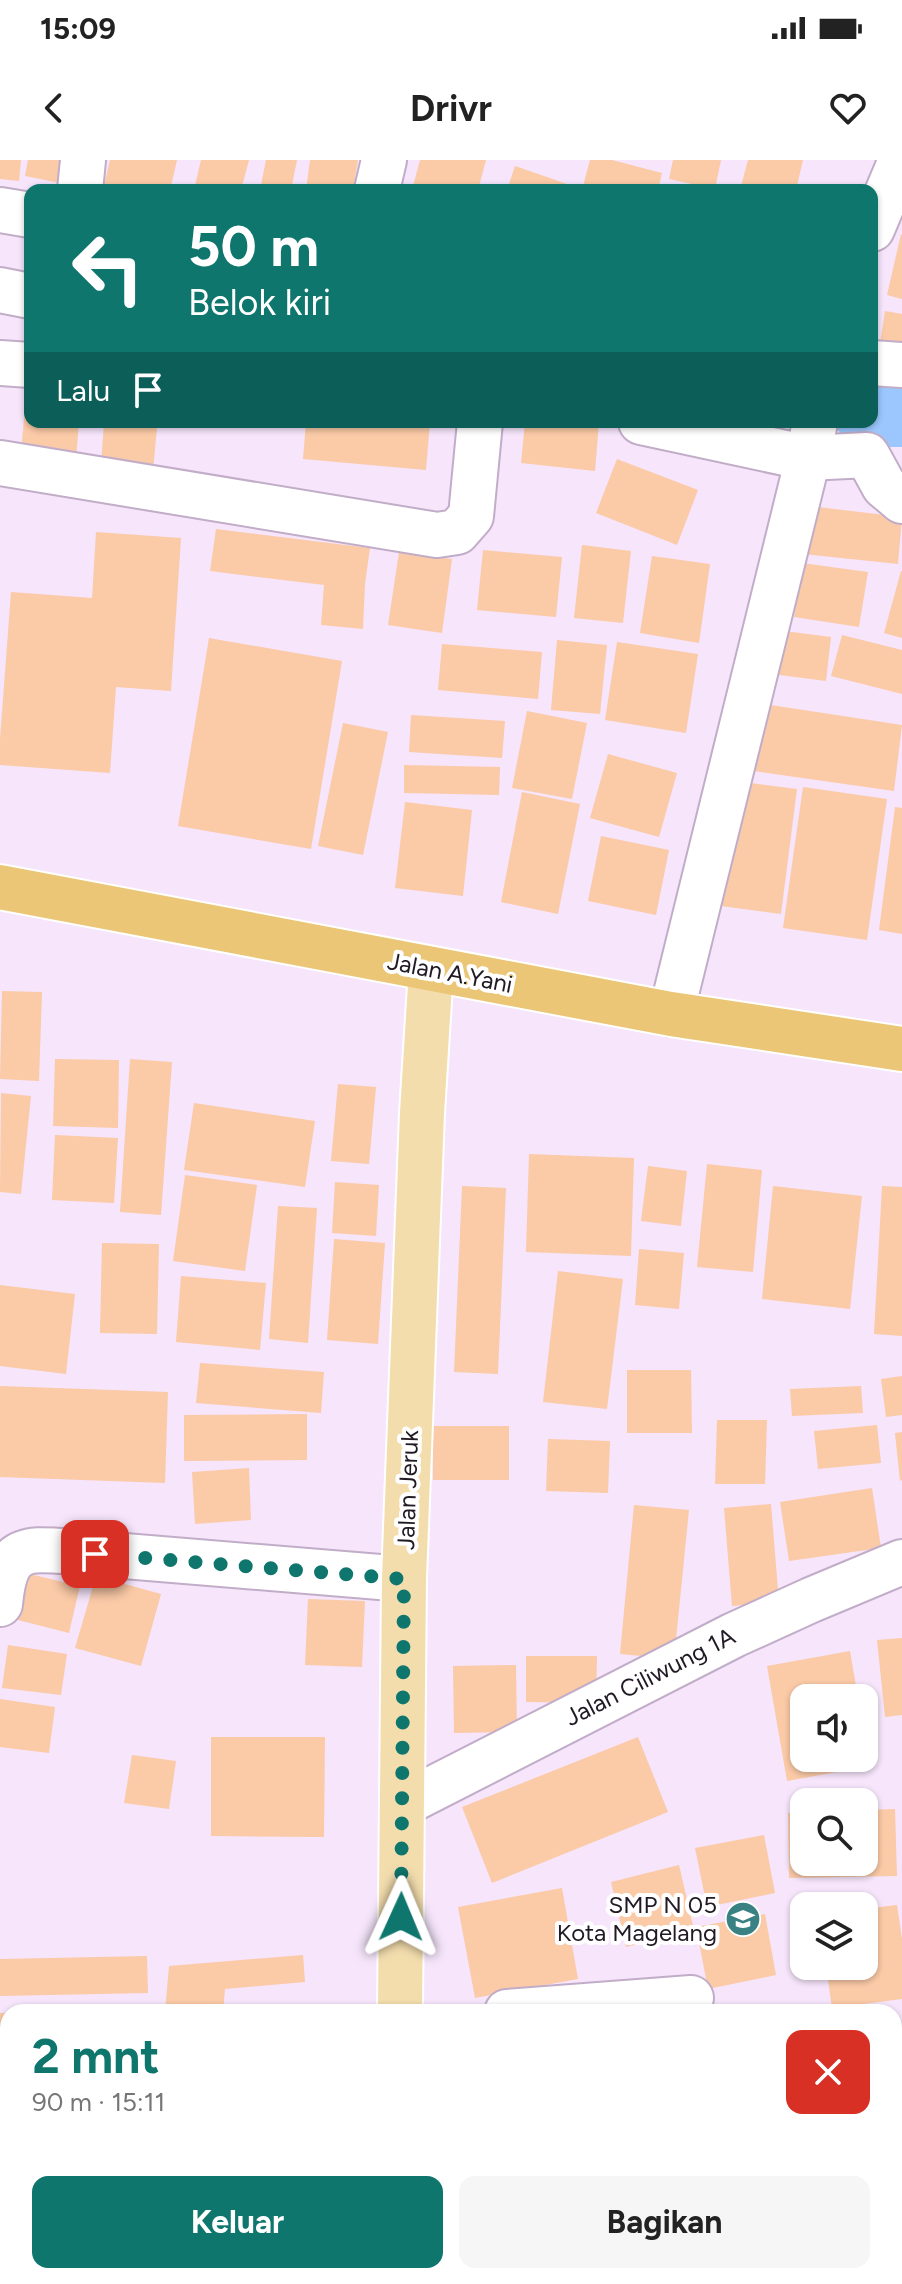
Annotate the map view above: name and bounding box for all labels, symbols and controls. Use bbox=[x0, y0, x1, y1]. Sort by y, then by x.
text: 15:09 bbox=[40, 10, 116, 47]
icon: back bbox=[32, 86, 76, 130]
icon: heart bbox=[826, 86, 870, 130]
text: Drivr bbox=[410, 87, 492, 130]
text: 50 m bbox=[188, 213, 319, 280]
icon: left bbox=[56, 216, 160, 320]
text: Belok kiri bbox=[188, 281, 331, 324]
icon: arrive bbox=[126, 368, 170, 412]
text: Lalu bbox=[56, 372, 110, 409]
street label: Jalan A.Yani bbox=[385, 946, 515, 999]
street label: Jalan Jeruk bbox=[391, 1429, 424, 1550]
pin bbox=[61, 1520, 129, 1588]
icon: arrive bbox=[73, 1532, 117, 1576]
street label: Jalan Ciliwung 1A bbox=[560, 1621, 740, 1732]
map controls bbox=[790, 1684, 878, 1980]
button: sound bbox=[790, 1684, 878, 1772]
button: search bbox=[790, 1788, 878, 1876]
position arrow bbox=[359, 1875, 443, 1959]
place label: SMP N 05 Kota Magelang bbox=[557, 1890, 717, 1947]
button: layers bbox=[790, 1892, 878, 1980]
school or university icon: SMP N 05 Kota Magelang bbox=[724, 1900, 762, 1938]
text: 2 mnt bbox=[32, 2027, 160, 2085]
button: close bbox=[786, 2030, 870, 2114]
text: 90 m · 15:11 bbox=[32, 2086, 165, 2118]
button: Keluar bbox=[32, 2176, 443, 2268]
button: Bagikan bbox=[459, 2176, 870, 2268]

